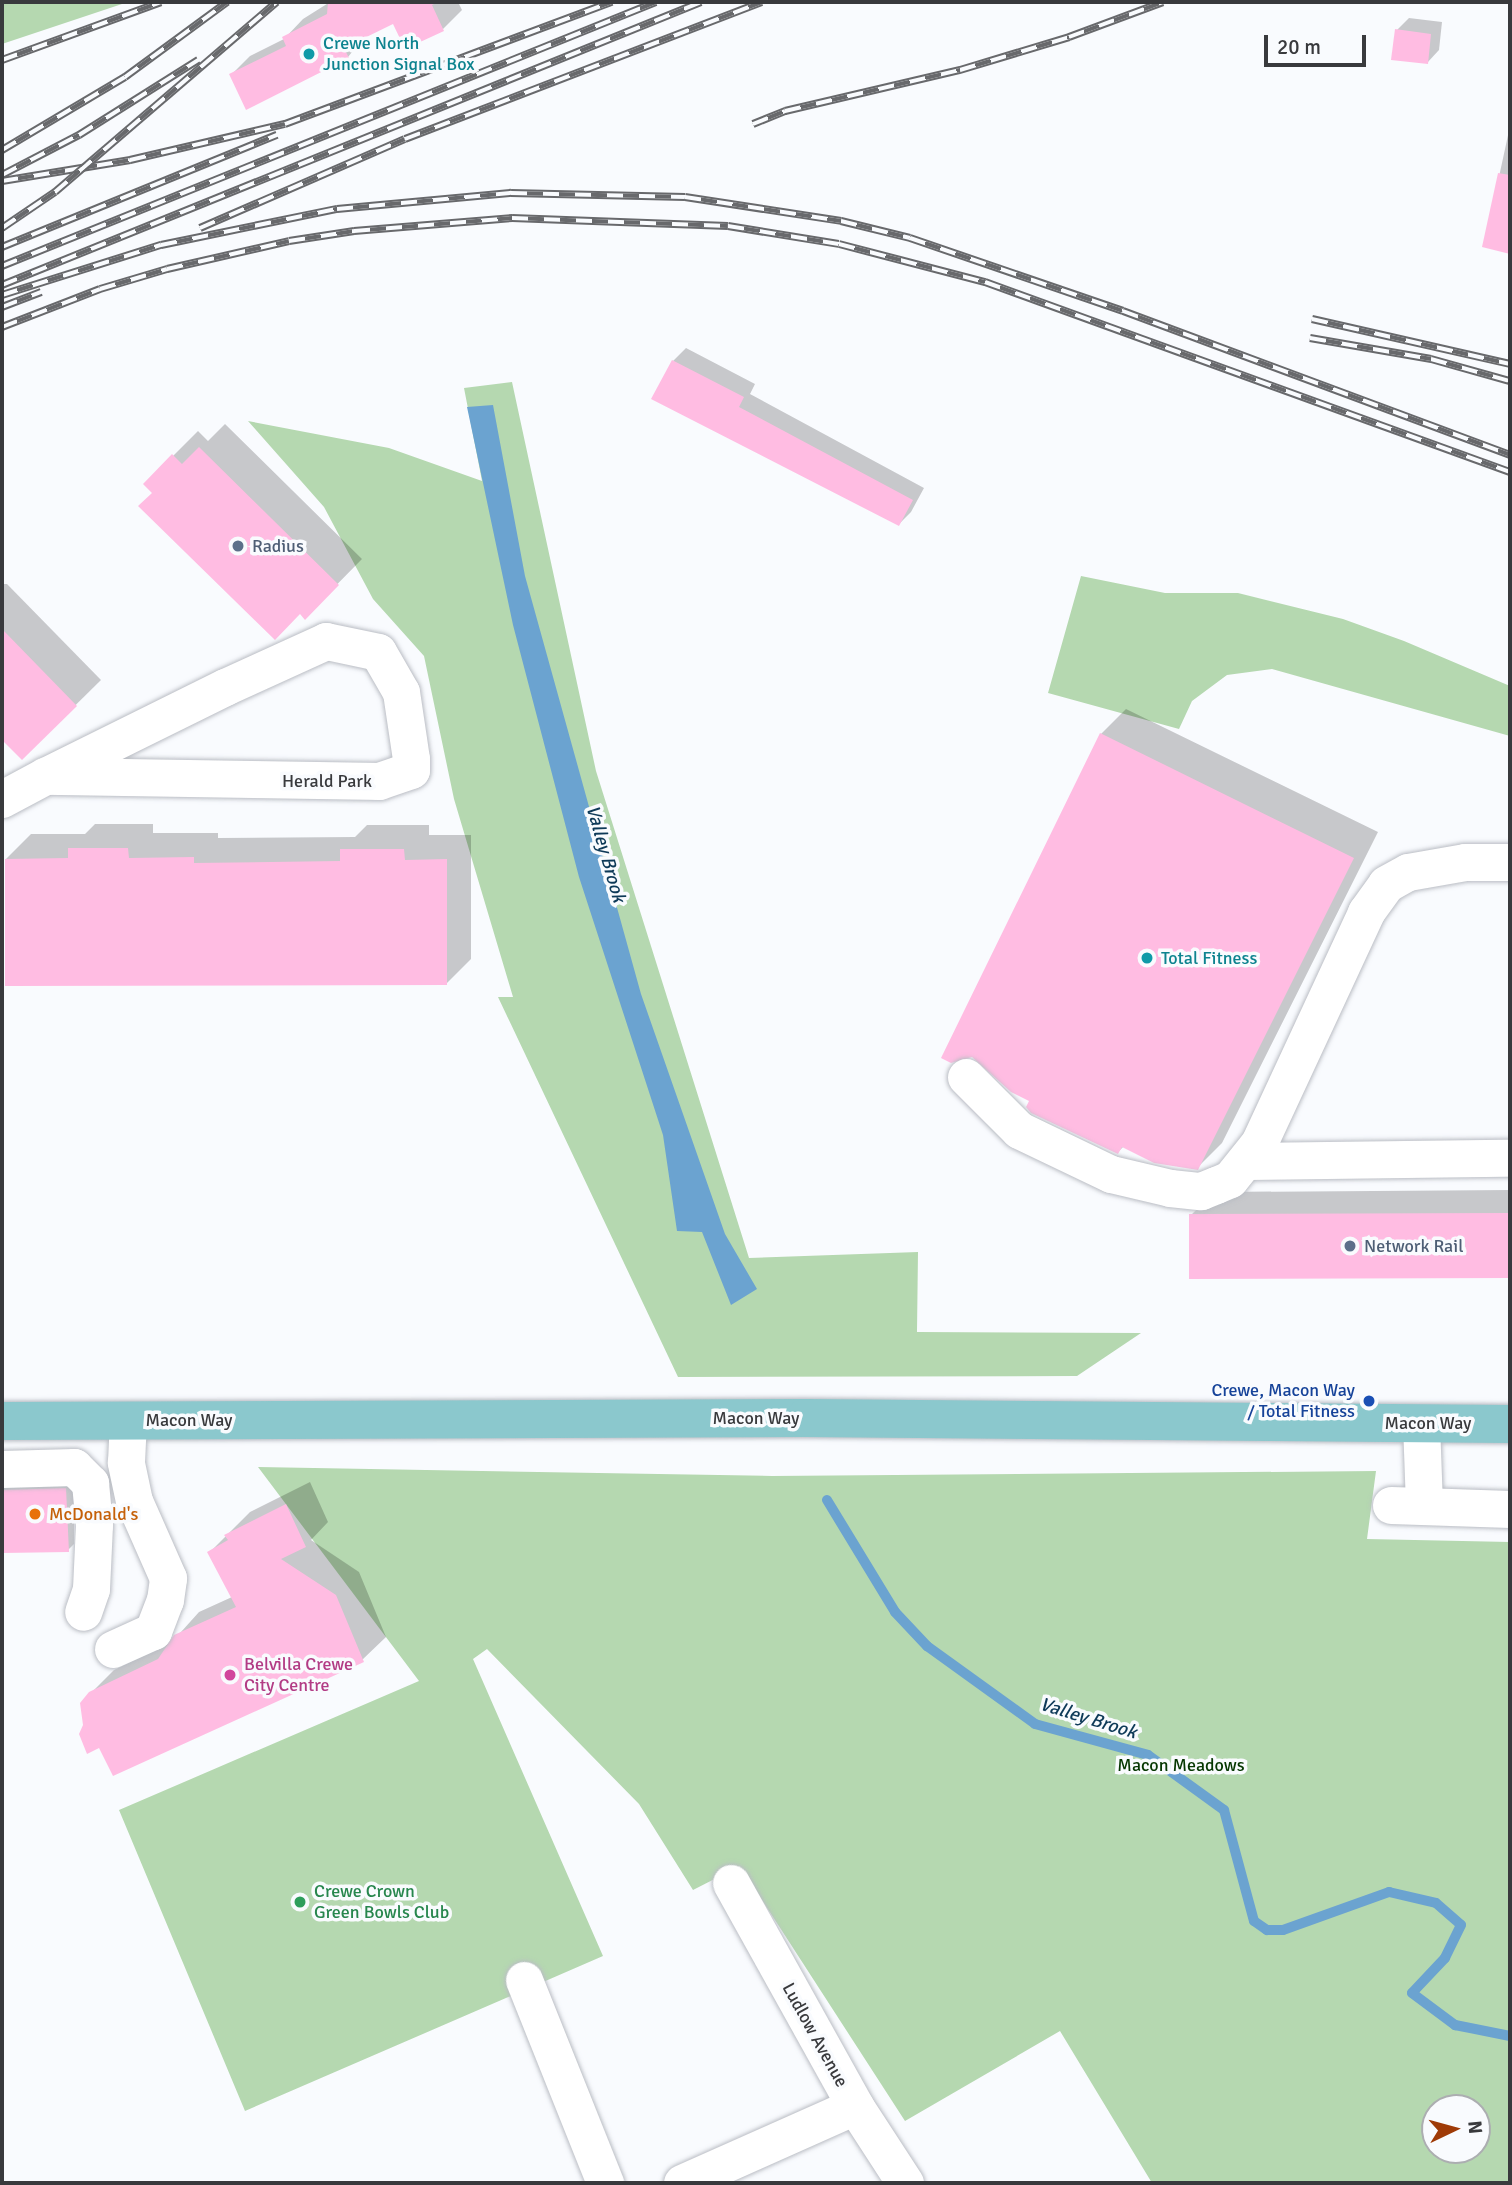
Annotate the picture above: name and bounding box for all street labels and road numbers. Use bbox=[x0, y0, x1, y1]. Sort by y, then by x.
street label: Herald Park bbox=[282, 770, 372, 792]
street label: Macon Way bbox=[712, 1407, 800, 1429]
street label: Macon Way bbox=[145, 1409, 233, 1431]
street label: Macon Way bbox=[1384, 1412, 1472, 1434]
street label: Ludlow Avenue bbox=[777, 1979, 853, 2091]

